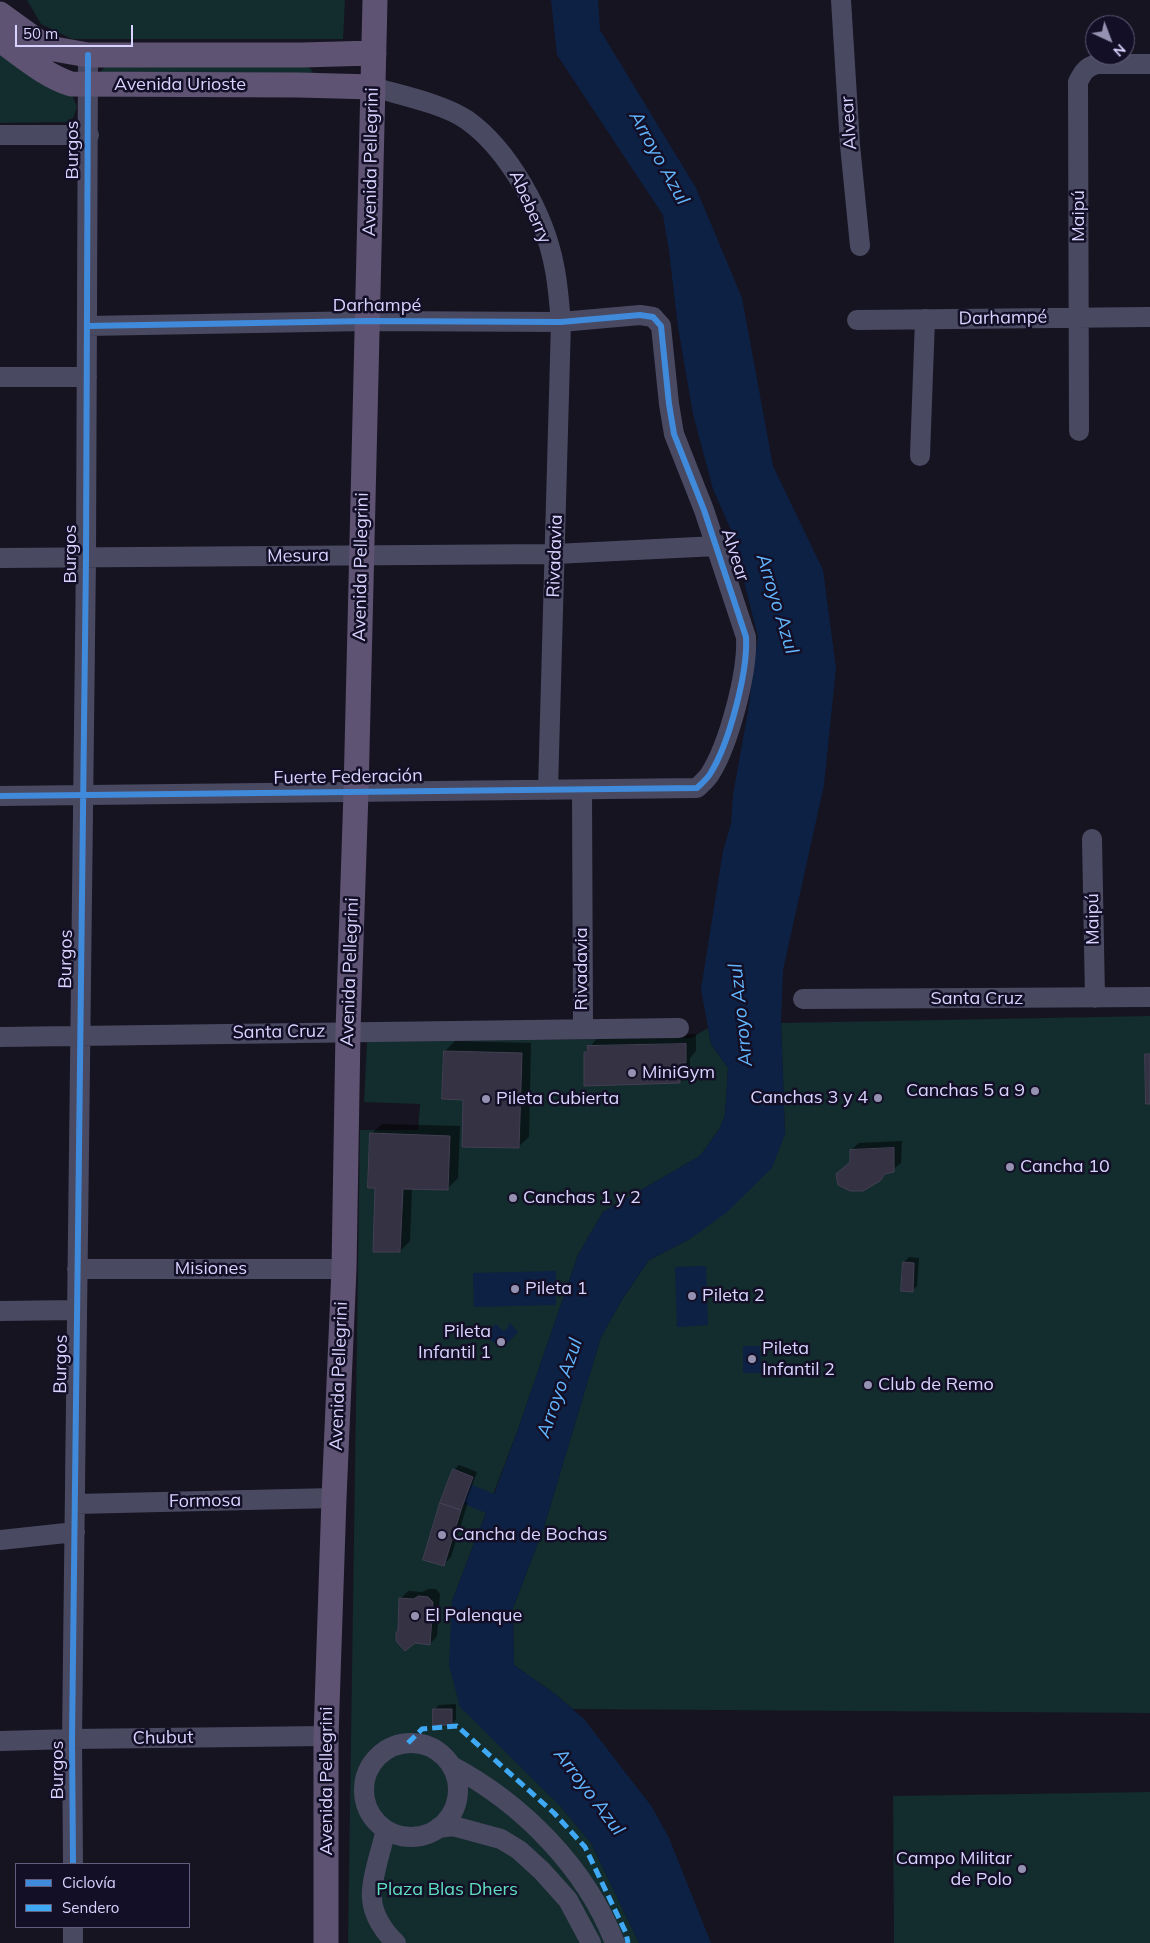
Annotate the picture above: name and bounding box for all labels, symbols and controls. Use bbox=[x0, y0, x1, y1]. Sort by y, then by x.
scale bar bbox=[18, 15, 135, 47]
north arrow bbox=[1085, 15, 1135, 65]
text: 50 m bbox=[23, 24, 58, 43]
text: N bbox=[1110, 40, 1130, 60]
street label: Avenida Urioste bbox=[114, 74, 246, 96]
street label: Avenida Pellegrini bbox=[359, 87, 383, 237]
street label: Alvear bbox=[836, 95, 862, 151]
water label: Arroyo Azul bbox=[624, 107, 694, 209]
street label: Burgos bbox=[62, 120, 84, 180]
street label: Abeberry bbox=[504, 167, 556, 247]
street label: Maipú bbox=[1068, 190, 1090, 242]
street label: Darhampé bbox=[333, 295, 421, 317]
street label: Darhampé bbox=[959, 306, 1047, 330]
street label: Avenida Pellegrini bbox=[349, 492, 373, 642]
street label: Rivadavia bbox=[543, 514, 567, 598]
street label: Burgos bbox=[60, 524, 82, 584]
street label: Alvear bbox=[716, 526, 754, 584]
street label: Mesura bbox=[267, 545, 329, 567]
water label: Arroyo Azul bbox=[751, 551, 803, 657]
street label: Fuerte Federación bbox=[273, 765, 423, 789]
street label: Maipú bbox=[1082, 893, 1104, 945]
street label: Avenida Pellegrini bbox=[337, 897, 363, 1047]
street label: Rivadavia bbox=[571, 927, 593, 1011]
street label: Burgos bbox=[55, 929, 77, 989]
water label: Arroyo Azul bbox=[724, 962, 758, 1068]
street label: Santa Cruz bbox=[931, 988, 1023, 1010]
street label: Santa Cruz bbox=[232, 1020, 326, 1044]
place label: MiniGym bbox=[642, 1062, 715, 1084]
marker: MiniGym bbox=[626, 1067, 638, 1079]
place label: Canchas 5 a 9 bbox=[906, 1080, 1025, 1102]
marker: Canchas 5 a 9 bbox=[1029, 1085, 1041, 1097]
place label: Canchas 3 y 4 bbox=[750, 1087, 868, 1109]
place label: Pileta Cubierta bbox=[496, 1088, 619, 1110]
marker: Canchas 3 y 4 bbox=[872, 1092, 884, 1104]
marker: Pileta Cubierta bbox=[480, 1093, 492, 1105]
place label: Cancha 10 bbox=[1020, 1156, 1110, 1178]
marker: Cancha 10 bbox=[1004, 1161, 1016, 1173]
place label: Canchas 1 y 2 bbox=[523, 1187, 641, 1209]
marker: Canchas 1 y 2 bbox=[507, 1192, 519, 1204]
street label: Misiones bbox=[175, 1258, 247, 1280]
place label: Pileta 1 bbox=[525, 1278, 588, 1300]
marker: Pileta 1 bbox=[509, 1283, 521, 1295]
place label: Pileta 2 bbox=[702, 1285, 765, 1307]
marker: Pileta 2 bbox=[686, 1290, 698, 1302]
street label: Avenida Pellegrini bbox=[326, 1301, 352, 1451]
place label: Pileta Infantil 1 bbox=[418, 1321, 491, 1364]
street label: Burgos bbox=[50, 1334, 72, 1394]
water label: Arroyo Azul bbox=[532, 1335, 588, 1441]
marker: Pileta Infantil 1 bbox=[495, 1336, 507, 1348]
place label: Pileta Infantil 2 bbox=[762, 1338, 835, 1380]
marker: Pileta Infantil 2 bbox=[746, 1353, 758, 1365]
place label: Club de Remo bbox=[878, 1374, 994, 1396]
marker: Club de Remo bbox=[862, 1379, 874, 1391]
street label: Formosa bbox=[169, 1490, 241, 1512]
place label: Cancha de Bochas bbox=[452, 1524, 607, 1546]
marker: Cancha de Bochas bbox=[436, 1529, 448, 1541]
place label: El Palenque bbox=[425, 1605, 522, 1627]
marker: El Palenque bbox=[409, 1610, 421, 1622]
street label: Avenida Pellegrini bbox=[316, 1706, 338, 1856]
street label: Chubut bbox=[132, 1727, 194, 1749]
street label: Burgos bbox=[47, 1740, 69, 1800]
water label: Arroyo Azul bbox=[549, 1744, 629, 1840]
place label: Campo Militar de Polo bbox=[896, 1848, 1012, 1890]
legend bbox=[15, 1863, 190, 1928]
marker: Campo Militar de Polo bbox=[1016, 1863, 1028, 1875]
text: Ciclovía bbox=[62, 1873, 116, 1892]
park label: Plaza Blas Dhers bbox=[376, 1879, 518, 1901]
text: Sendero bbox=[62, 1898, 119, 1917]

